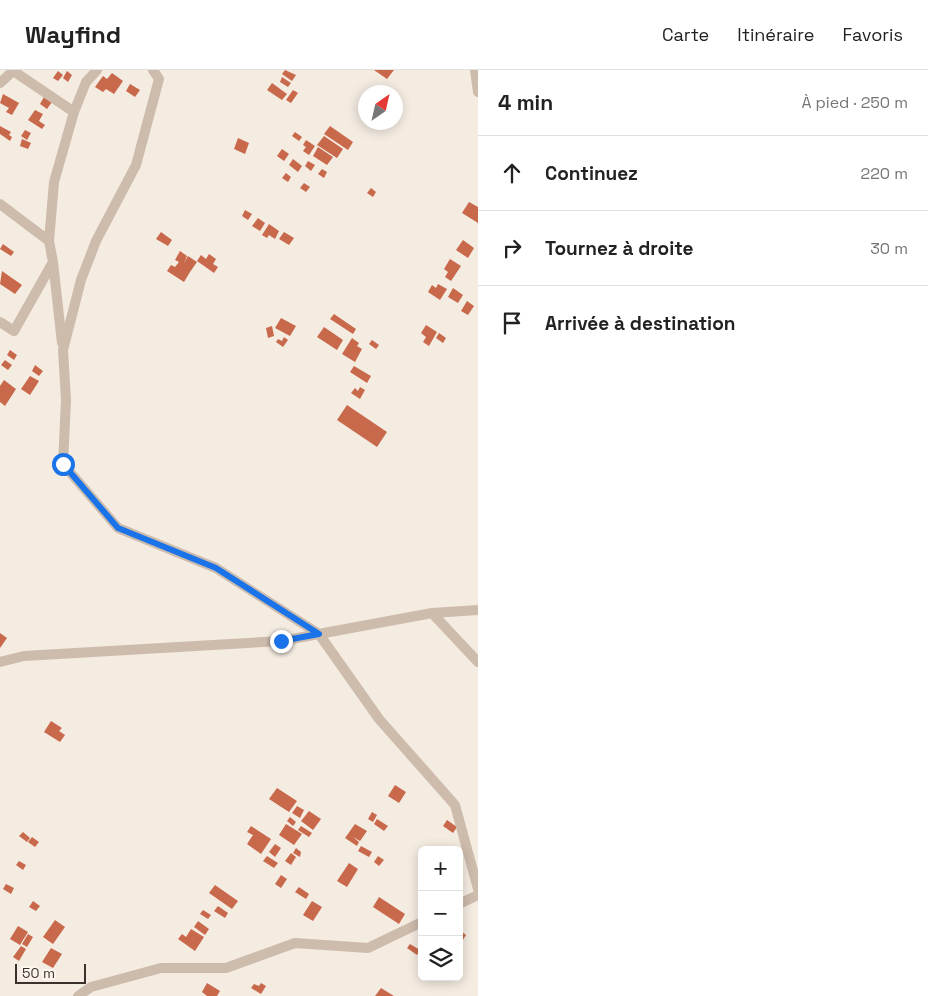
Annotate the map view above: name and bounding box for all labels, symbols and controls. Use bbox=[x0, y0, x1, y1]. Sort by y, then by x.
text: Wayfind bbox=[25, 19, 121, 50]
text: Carte bbox=[662, 23, 709, 46]
text: Itinéraire bbox=[737, 23, 814, 46]
text: Favoris bbox=[842, 23, 903, 46]
north arrow bbox=[358, 85, 403, 130]
text: 4 min bbox=[498, 89, 553, 116]
text: À pied · 250 m bbox=[801, 92, 908, 113]
icon: ahead bbox=[498, 159, 526, 187]
text: Continuez bbox=[545, 161, 638, 186]
text: 220 m bbox=[861, 163, 908, 184]
icon: right bbox=[498, 234, 526, 262]
text: Tournez à droite bbox=[545, 236, 694, 261]
text: 30 m bbox=[870, 238, 908, 259]
icon: arrive bbox=[498, 309, 526, 337]
text: Arrivée à destination bbox=[545, 311, 735, 336]
route start bbox=[52, 453, 75, 476]
route end bbox=[270, 630, 293, 653]
map controls bbox=[418, 846, 463, 981]
button: + bbox=[418, 846, 463, 891]
button: − bbox=[418, 891, 463, 936]
button: layers bbox=[418, 936, 463, 981]
scale bar bbox=[15, 961, 86, 984]
text: 50 m bbox=[22, 964, 55, 982]

